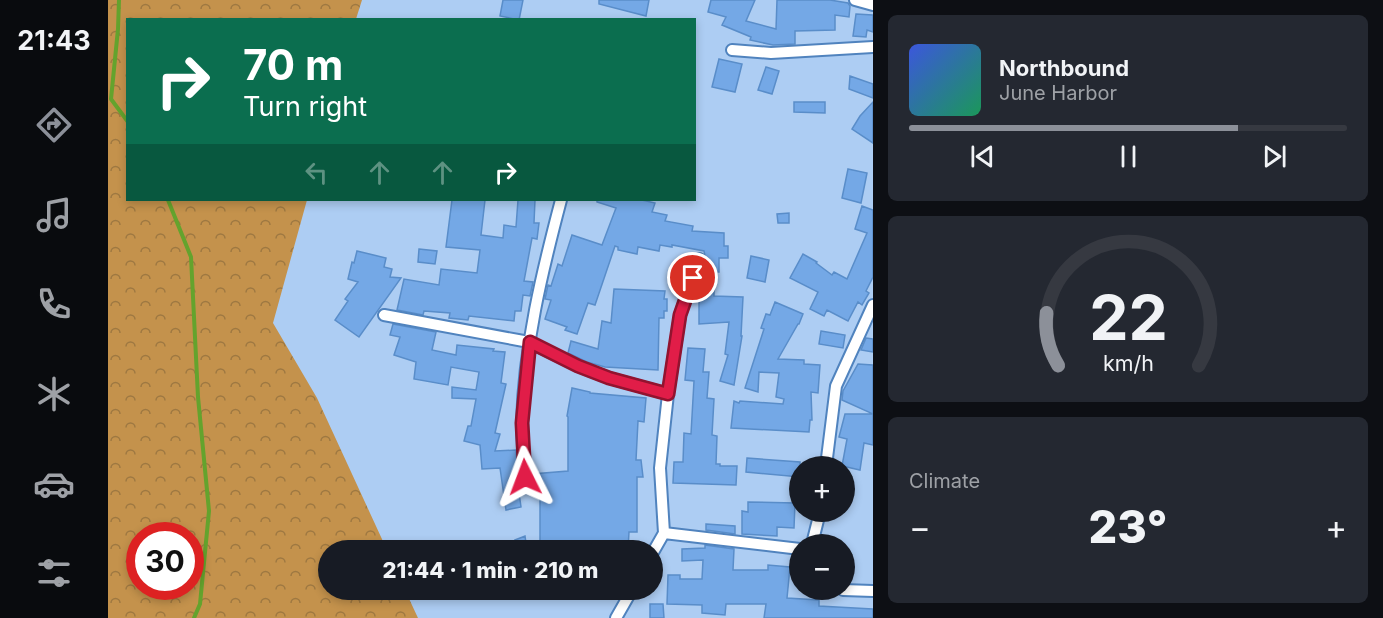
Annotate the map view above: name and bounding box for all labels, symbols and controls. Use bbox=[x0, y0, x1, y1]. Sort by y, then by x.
text: 21:43 bbox=[17, 24, 91, 57]
text: 70 m bbox=[243, 39, 343, 90]
icon: right bbox=[144, 42, 222, 120]
text: Northbound bbox=[999, 55, 1129, 81]
text: June Harbor bbox=[999, 81, 1117, 105]
text: Turn right bbox=[243, 90, 367, 123]
icon: directions bbox=[33, 104, 75, 146]
icon: previous bbox=[966, 140, 999, 173]
icon: pause bbox=[1112, 140, 1145, 173]
icon: next bbox=[1258, 140, 1291, 173]
icon: left bbox=[300, 156, 333, 189]
icon: ahead bbox=[363, 156, 396, 189]
icon: ahead bbox=[426, 156, 459, 189]
icon: right bbox=[489, 156, 522, 189]
icon: music bbox=[33, 194, 75, 236]
pin bbox=[667, 252, 718, 303]
icon: arrive bbox=[676, 261, 709, 294]
text: 22 bbox=[1089, 280, 1167, 355]
icon: phone bbox=[33, 283, 75, 325]
text: km/h bbox=[1103, 350, 1153, 376]
icon: climate bbox=[33, 373, 75, 415]
position arrow bbox=[493, 445, 557, 509]
map controls bbox=[789, 456, 855, 600]
button: + bbox=[789, 456, 855, 522]
icon: car bbox=[33, 463, 75, 505]
text: Climate bbox=[909, 469, 980, 493]
text: 23° bbox=[1089, 499, 1167, 554]
text: − bbox=[909, 507, 931, 547]
text: + bbox=[1325, 507, 1347, 547]
speed limit sign: 30 bbox=[126, 522, 204, 600]
button: − bbox=[789, 534, 855, 600]
icon: filters bbox=[33, 552, 75, 594]
text: 21:44 · 1 min · 210 m bbox=[383, 557, 598, 583]

